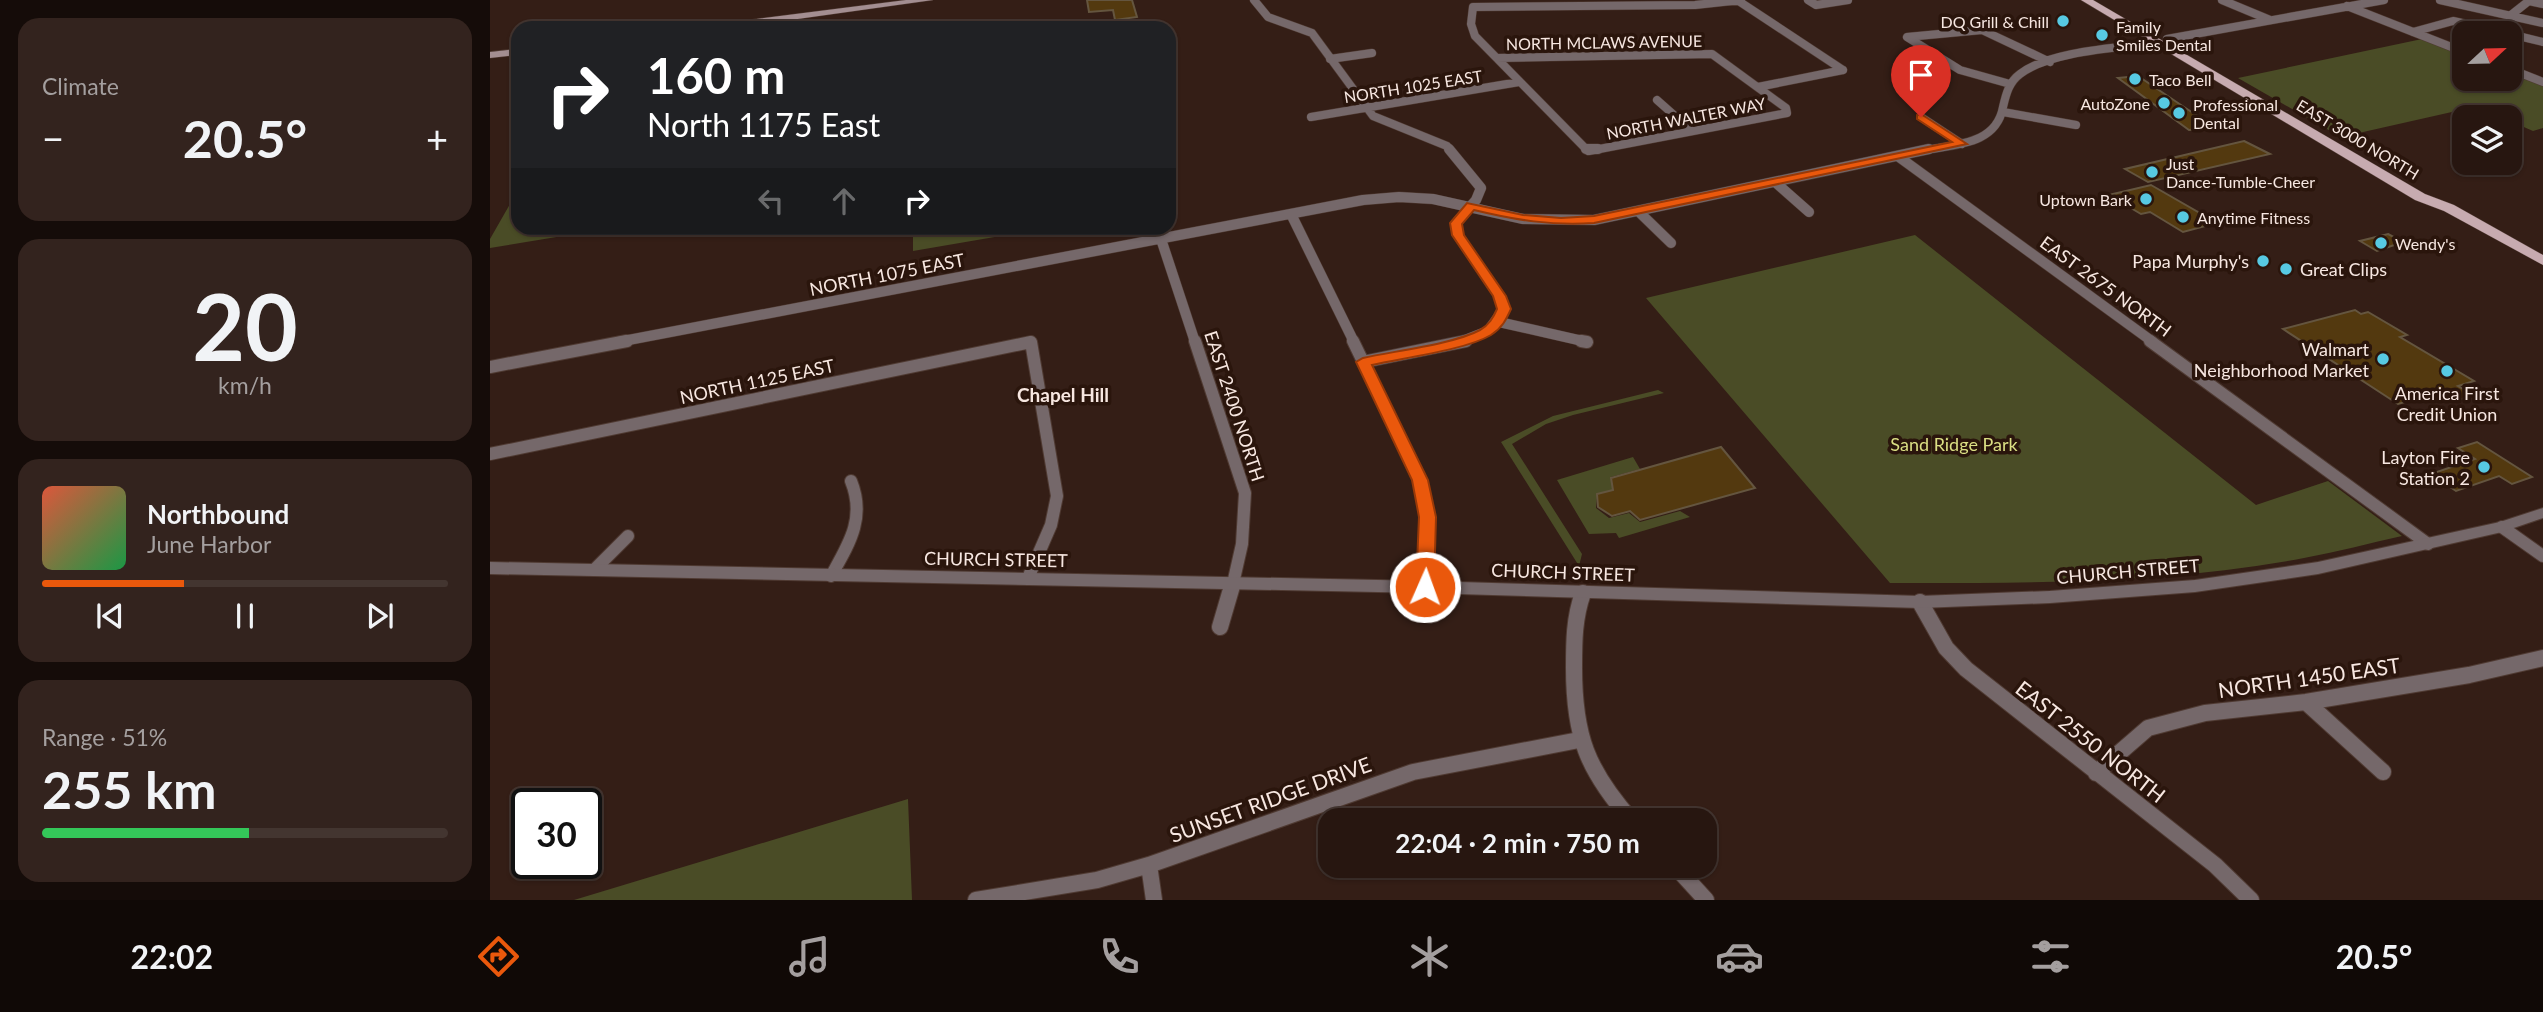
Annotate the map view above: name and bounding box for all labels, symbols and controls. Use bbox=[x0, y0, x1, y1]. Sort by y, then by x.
place label: DQ Grill & Chill bbox=[1941, 12, 2049, 31]
marker: DQ Grill & Chill bbox=[2055, 13, 2071, 29]
place label: Family Smiles Dental bbox=[2116, 17, 2212, 54]
north arrow bbox=[2452, 21, 2522, 91]
map controls bbox=[2452, 21, 2522, 175]
marker: Family Smiles Dental bbox=[2094, 27, 2110, 43]
street label: NORTH MCLAWS AVENUE bbox=[1506, 31, 1702, 53]
pin bbox=[1891, 45, 1951, 117]
text: 160 m bbox=[647, 46, 785, 104]
icon: right bbox=[532, 49, 623, 140]
icon: arrive bbox=[1902, 56, 1940, 94]
street label: NORTH 1025 EAST bbox=[1342, 66, 1484, 106]
place label: Taco Bell bbox=[2149, 70, 2211, 89]
marker: Taco Bell bbox=[2127, 71, 2143, 87]
text: Climate bbox=[42, 72, 119, 100]
street label: NORTH WALTER WAY bbox=[1605, 93, 1767, 143]
place label: AutoZone bbox=[2080, 94, 2150, 113]
marker: AutoZone bbox=[2156, 95, 2172, 111]
place label: Professional Dental bbox=[2193, 95, 2278, 132]
street label: EAST 3000 NORTH bbox=[2293, 95, 2423, 183]
text: North 1175 East bbox=[647, 105, 880, 144]
marker: Professional Dental bbox=[2171, 105, 2187, 121]
button: layers bbox=[2452, 105, 2522, 175]
text: 20.5° bbox=[183, 107, 307, 169]
text: − bbox=[42, 115, 64, 161]
text: + bbox=[426, 115, 448, 161]
place label: Just Dance-Tumble-Cheer bbox=[2166, 154, 2315, 191]
marker: Just Dance-Tumble-Cheer bbox=[2144, 164, 2160, 180]
icon: left bbox=[752, 182, 790, 220]
icon: ahead bbox=[825, 182, 863, 220]
icon: right bbox=[898, 182, 936, 220]
place label: Uptown Bark bbox=[2039, 190, 2133, 209]
marker: Uptown Bark bbox=[2138, 191, 2154, 207]
place label: Anytime Fitness bbox=[2197, 208, 2310, 227]
marker: Anytime Fitness bbox=[2175, 209, 2191, 225]
street label: EAST 2675 NORTH bbox=[2036, 231, 2176, 341]
place label: Wendy's bbox=[2395, 234, 2455, 253]
marker: Wendy's bbox=[2373, 235, 2389, 251]
street label: NORTH 1075 EAST bbox=[808, 248, 967, 300]
place label: Papa Murphy's bbox=[2132, 250, 2249, 272]
marker: Papa Murphy's bbox=[2255, 253, 2271, 269]
place label: Great Clips bbox=[2300, 258, 2387, 280]
marker: Great Clips bbox=[2278, 261, 2294, 277]
text: 20 bbox=[192, 271, 298, 380]
street label: EAST 2400 NORTH bbox=[1200, 328, 1270, 484]
place label: Walmart Neighborhood Market bbox=[2194, 338, 2370, 381]
marker: Walmart Neighborhood Market bbox=[2375, 351, 2391, 367]
street label: NORTH 1125 EAST bbox=[678, 354, 837, 408]
marker: America First Credit Union bbox=[2439, 363, 2455, 379]
text: km/h bbox=[218, 371, 272, 399]
place label: America First Credit Union bbox=[2395, 382, 2500, 425]
district label: Chapel Hill bbox=[1017, 383, 1109, 406]
park label: Sand Ridge Park bbox=[1890, 433, 2019, 455]
place label: Layton Fire Station 2 bbox=[2381, 446, 2470, 489]
marker: Layton Fire Station 2 bbox=[2476, 459, 2492, 475]
text: Northbound bbox=[147, 498, 289, 530]
text: June Harbor bbox=[147, 530, 271, 558]
street label: CHURCH STREET bbox=[924, 547, 1068, 571]
position arrow bbox=[1388, 550, 1462, 624]
street label: CHURCH STREET bbox=[2056, 554, 2201, 588]
street label: CHURCH STREET bbox=[1491, 559, 1636, 586]
icon: previous bbox=[91, 597, 129, 635]
icon: pause bbox=[226, 597, 264, 635]
icon: next bbox=[361, 597, 399, 635]
street label: NORTH 1450 EAST bbox=[2216, 652, 2402, 702]
street label: EAST 2550 NORTH bbox=[2011, 675, 2171, 807]
text: Range · 51% bbox=[42, 723, 167, 751]
street label: SUNSET RIDGE DRIVE bbox=[1166, 751, 1374, 847]
text: 255 km bbox=[42, 758, 216, 820]
speed limit sign: 30 bbox=[511, 788, 602, 879]
text: 22:04 · 2 min · 750 m bbox=[1395, 827, 1640, 859]
icon: directions bbox=[474, 932, 523, 981]
icon: music bbox=[785, 932, 834, 981]
icon: phone bbox=[1095, 932, 1144, 981]
icon: climate bbox=[1405, 932, 1454, 981]
icon: car bbox=[1715, 932, 1764, 981]
icon: filters bbox=[2026, 932, 2075, 981]
text: 22:02 bbox=[131, 937, 213, 976]
text: 20.5° bbox=[2336, 937, 2412, 976]

